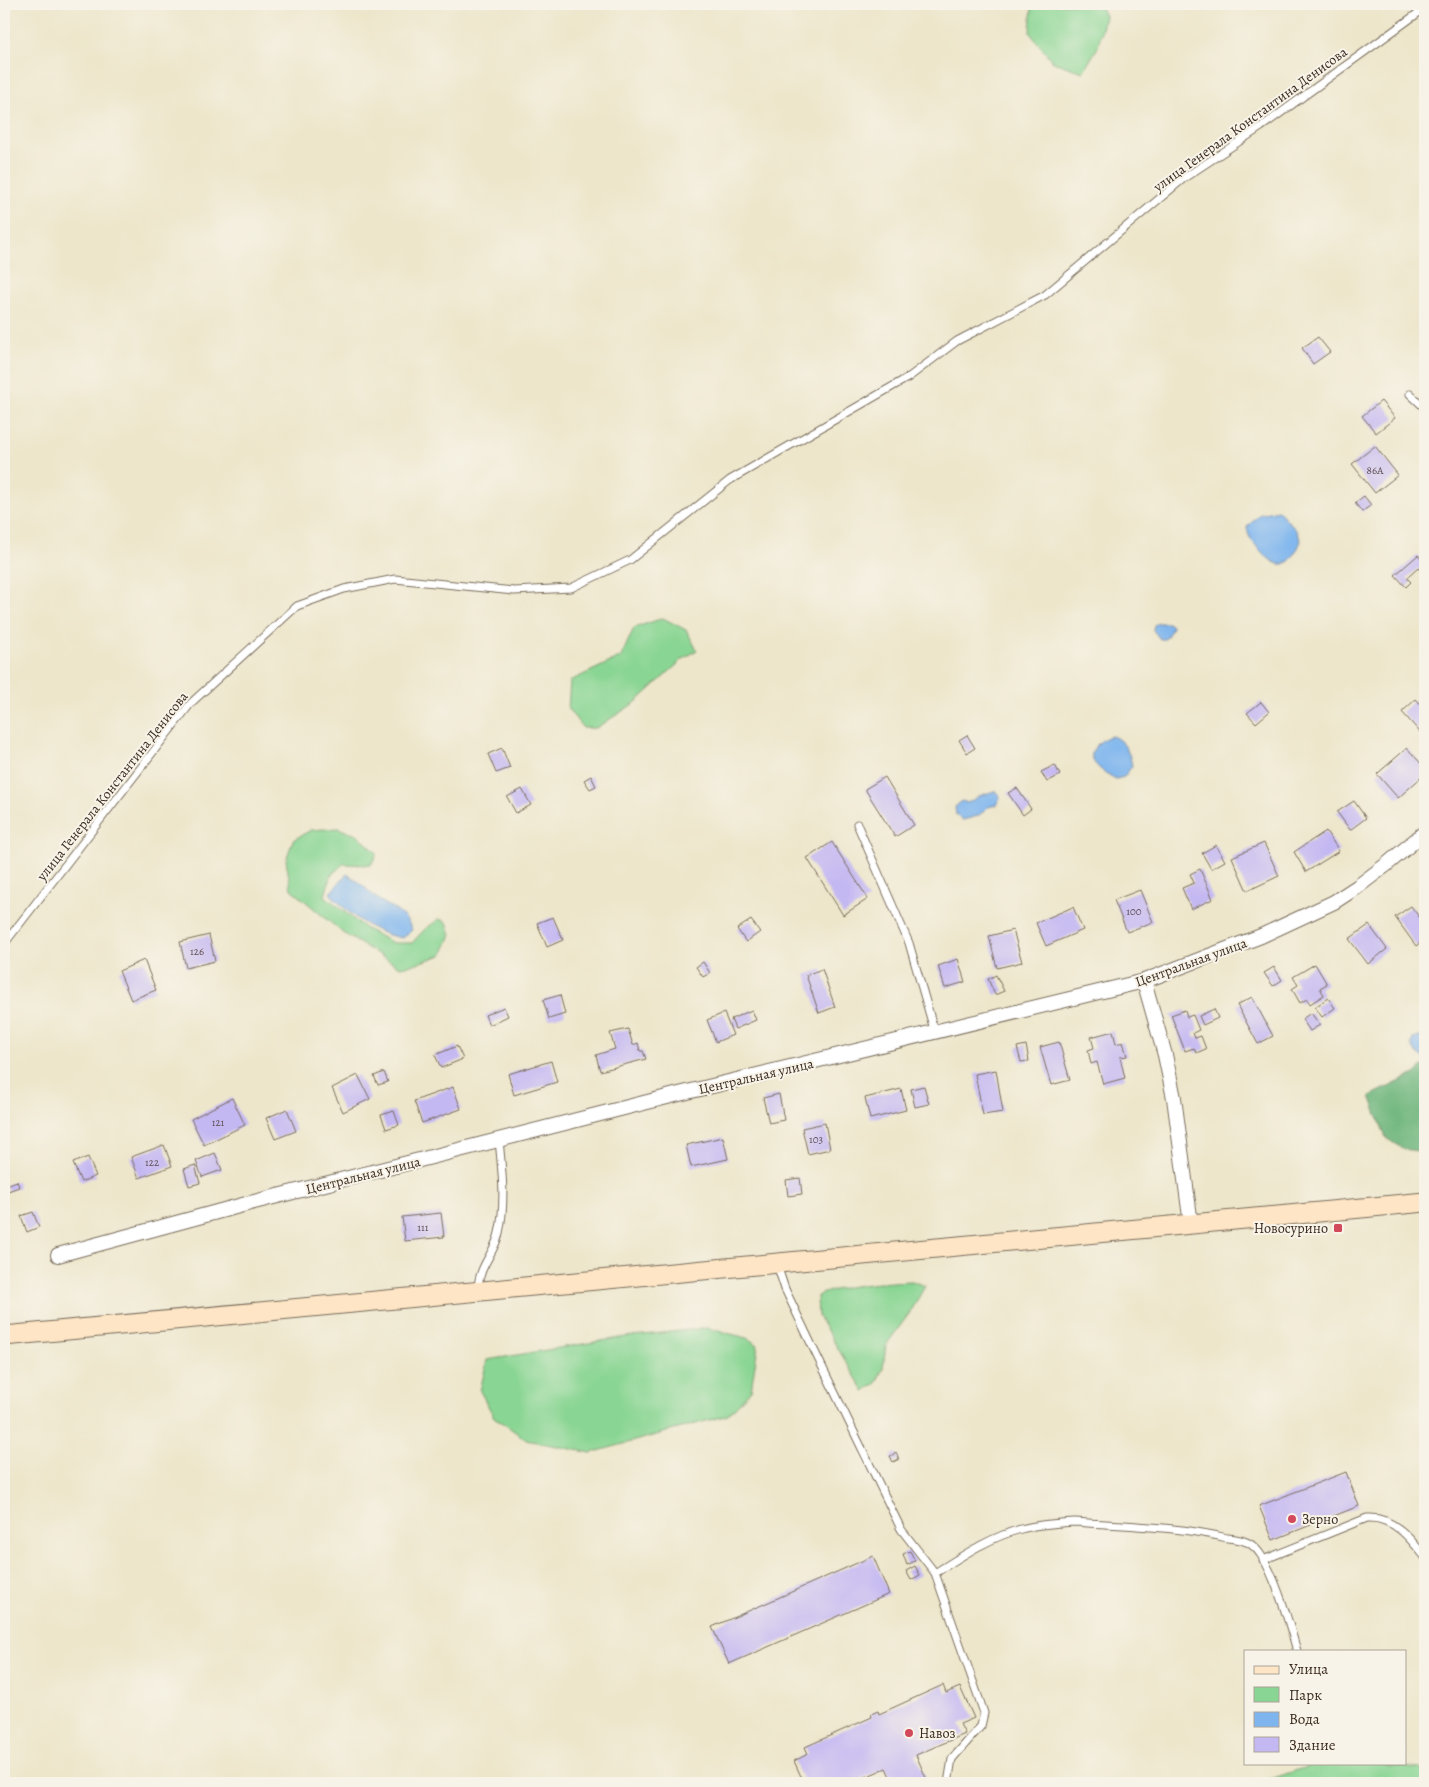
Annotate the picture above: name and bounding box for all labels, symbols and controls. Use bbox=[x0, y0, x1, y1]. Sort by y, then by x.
street label: улица Генерала Константина Денисова bbox=[1149, 42, 1352, 197]
house number: 86А bbox=[1367, 463, 1384, 478]
street label: улица Генерала Константина Денисова bbox=[32, 687, 193, 886]
house number: 100 bbox=[1126, 904, 1142, 919]
street label: Центральная улица bbox=[1133, 933, 1250, 991]
house number: 126 bbox=[190, 944, 204, 959]
street label: Центральная улица bbox=[697, 1054, 816, 1099]
house number: 121 bbox=[212, 1115, 225, 1130]
house number: 103 bbox=[809, 1132, 823, 1147]
street label: Центральная улица bbox=[304, 1152, 423, 1199]
house number: 122 bbox=[145, 1155, 159, 1170]
place label: Новосурино bbox=[1254, 1219, 1328, 1238]
house number: 111 bbox=[417, 1220, 429, 1235]
marker: Новосурино bbox=[1332, 1222, 1344, 1234]
place label: Зерно bbox=[1302, 1510, 1338, 1529]
marker: Зерно bbox=[1286, 1513, 1298, 1525]
legend bbox=[1244, 1650, 1406, 1764]
text: Улица bbox=[1289, 1659, 1328, 1679]
text: Парк bbox=[1289, 1685, 1322, 1705]
text: Вода bbox=[1289, 1709, 1320, 1729]
place label: Навоз bbox=[919, 1724, 955, 1743]
marker: Навоз bbox=[903, 1727, 915, 1739]
text: Здание bbox=[1289, 1735, 1336, 1755]

